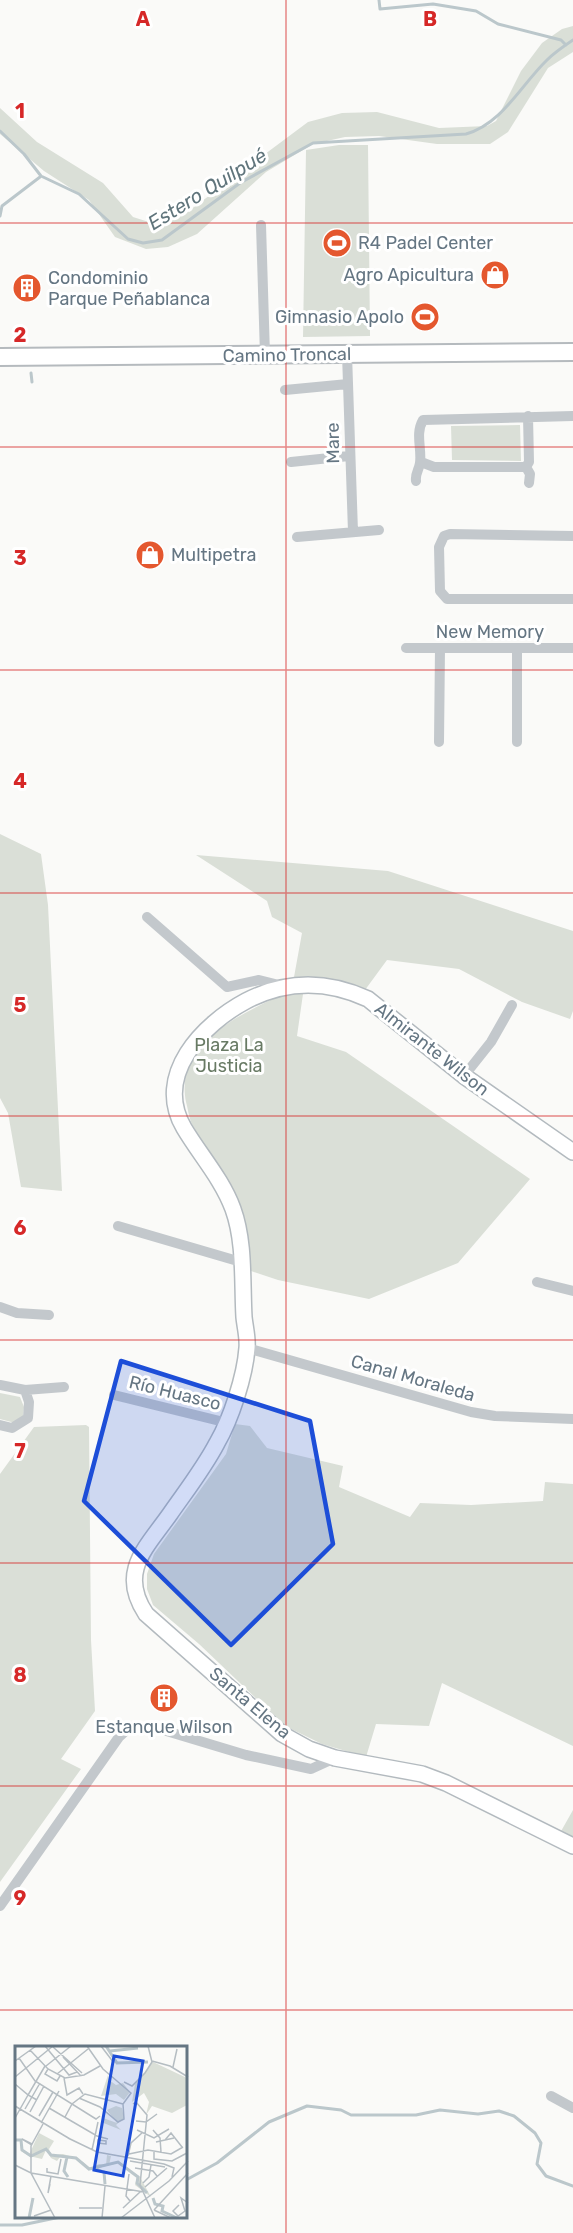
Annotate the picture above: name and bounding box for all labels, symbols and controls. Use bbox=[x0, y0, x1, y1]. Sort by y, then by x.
text: A bbox=[136, 7, 151, 31]
text: B bbox=[423, 7, 437, 31]
text: 1 bbox=[15, 99, 25, 123]
water label: Estero Quilpué bbox=[143, 143, 271, 235]
sports icon: R4 Padel Center bbox=[321, 227, 353, 259]
place label: R4 Padel Center bbox=[358, 232, 493, 254]
shop icon: Agro Apicultura bbox=[479, 259, 511, 291]
place label: Agro Apicultura bbox=[344, 264, 474, 286]
place label: Condominio Parque Peñablanca bbox=[48, 267, 210, 310]
building icon: Condominio Parque Peñablanca bbox=[11, 272, 43, 304]
sports icon: Gimnasio Apolo bbox=[409, 301, 441, 333]
place label: Gimnasio Apolo bbox=[275, 306, 404, 328]
text: 2 bbox=[14, 323, 27, 347]
street label: Camino Troncal bbox=[223, 343, 351, 367]
street label: Mare bbox=[322, 422, 344, 464]
shop icon: Multipetra bbox=[134, 539, 166, 571]
place label: Multipetra bbox=[171, 544, 256, 566]
text: 3 bbox=[13, 546, 27, 570]
street label: New Memory bbox=[436, 621, 544, 643]
text: 4 bbox=[13, 769, 27, 793]
text: 5 bbox=[14, 993, 27, 1017]
street label: Almirante Wilson bbox=[370, 998, 494, 1100]
park label: Plaza La Justicia bbox=[194, 1034, 264, 1077]
text: 6 bbox=[13, 1216, 27, 1240]
street label: Canal Moraleda bbox=[348, 1350, 478, 1406]
street label: Río Huasco bbox=[127, 1371, 223, 1415]
text: 7 bbox=[14, 1439, 26, 1463]
text: 8 bbox=[13, 1663, 27, 1687]
street label: Santa Elena bbox=[205, 1663, 295, 1743]
building icon: Estanque Wilson bbox=[148, 1682, 180, 1714]
place label: Estanque Wilson bbox=[95, 1716, 233, 1738]
text: 9 bbox=[14, 1886, 27, 1910]
inset map bbox=[15, 2046, 188, 2218]

